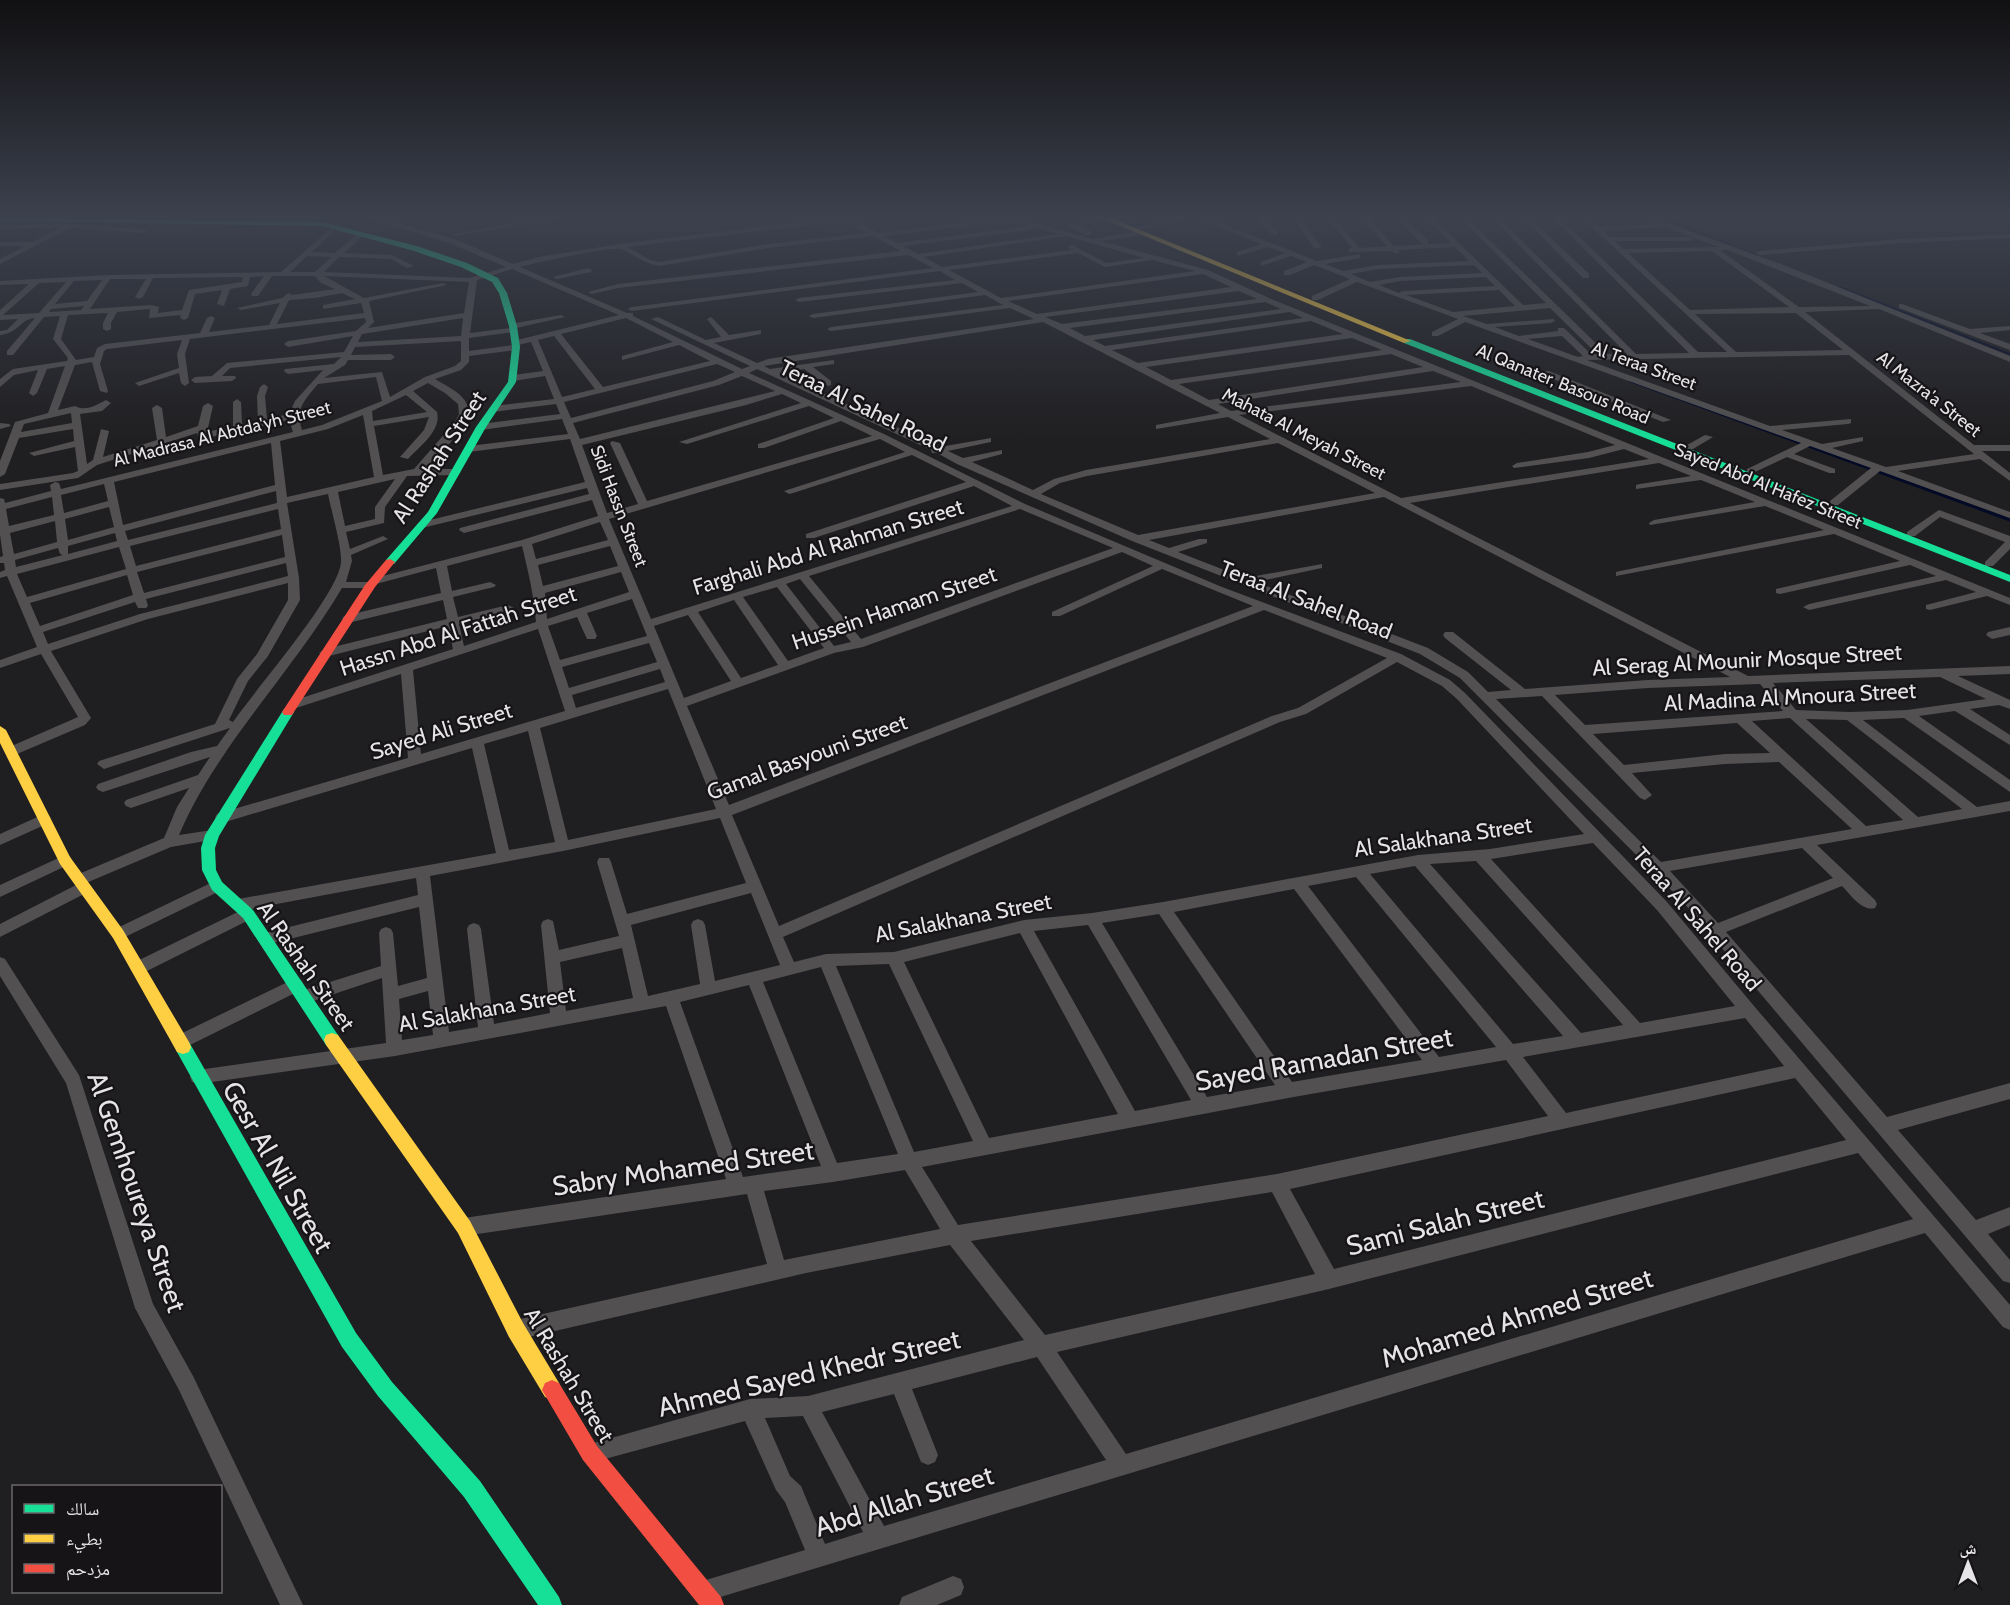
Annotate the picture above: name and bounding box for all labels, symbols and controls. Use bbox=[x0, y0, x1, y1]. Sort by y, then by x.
street label: Al Teraa Street bbox=[1589, 337, 1699, 395]
street label: Al Qanater, Basous Road bbox=[1473, 339, 1653, 429]
street label: Al Mazra'a Street bbox=[1872, 346, 1986, 442]
street label: Teraa Al Sahel Road bbox=[775, 354, 951, 458]
street label: Mahata Al Meyah Street bbox=[1219, 383, 1389, 485]
street label: Al Rashah Street bbox=[386, 385, 492, 528]
street label: Al Madrasa Al Abtda'yh Street bbox=[111, 396, 333, 472]
street label: Sayed Abd Al Hafez Street bbox=[1671, 438, 1865, 534]
street label: Sidi Hassn Street bbox=[586, 442, 652, 570]
street label: Farghali Abd Al Rahman Street bbox=[689, 493, 967, 601]
street label: Teraa Al Sahel Road bbox=[1216, 555, 1396, 645]
street label: Hussein Hamam Street bbox=[788, 560, 1000, 656]
street label: Hassn Abd Al Fattah Street bbox=[336, 580, 580, 682]
street label: Al Serag Al Mounir Mosque Street bbox=[1592, 638, 1903, 682]
street label: Al Madina Al Mnoura Street bbox=[1663, 677, 1917, 717]
street label: Sayed Ali Street bbox=[367, 696, 516, 765]
street label: Gamal Basyouni Street bbox=[703, 708, 911, 806]
street label: Al Salakhana Street bbox=[1352, 811, 1534, 863]
street label: Teraa Al Sahel Road bbox=[1627, 841, 1767, 997]
street label: Al Salakhana Street bbox=[872, 888, 1054, 948]
street label: Al Rashah Street bbox=[251, 896, 361, 1037]
street label: Al Salakhana Street bbox=[396, 980, 578, 1038]
street label: Sayed Ramadan Street bbox=[1193, 1020, 1455, 1098]
street label: Al Gemhoureya Street bbox=[80, 1068, 194, 1316]
street label: Gesr Al Nil Street bbox=[215, 1075, 341, 1259]
street label: Sabry Mohamed Street bbox=[550, 1133, 816, 1203]
street label: Sami Salah Street bbox=[1343, 1182, 1547, 1262]
street label: Mohamed Ahmed Street bbox=[1377, 1261, 1657, 1375]
street label: Al Rashah Street bbox=[518, 1303, 620, 1448]
street label: Ahmed Sayed Khedr Street bbox=[655, 1322, 963, 1424]
street label: Abd Allah Street bbox=[811, 1458, 997, 1544]
legend bbox=[12, 1485, 222, 1593]
text: سالك bbox=[66, 1498, 99, 1520]
text: بطيء bbox=[66, 1528, 103, 1554]
north arrow bbox=[1938, 1533, 1998, 1593]
text: ش bbox=[1960, 1539, 1977, 1558]
text: مزدحم bbox=[66, 1558, 110, 1581]

